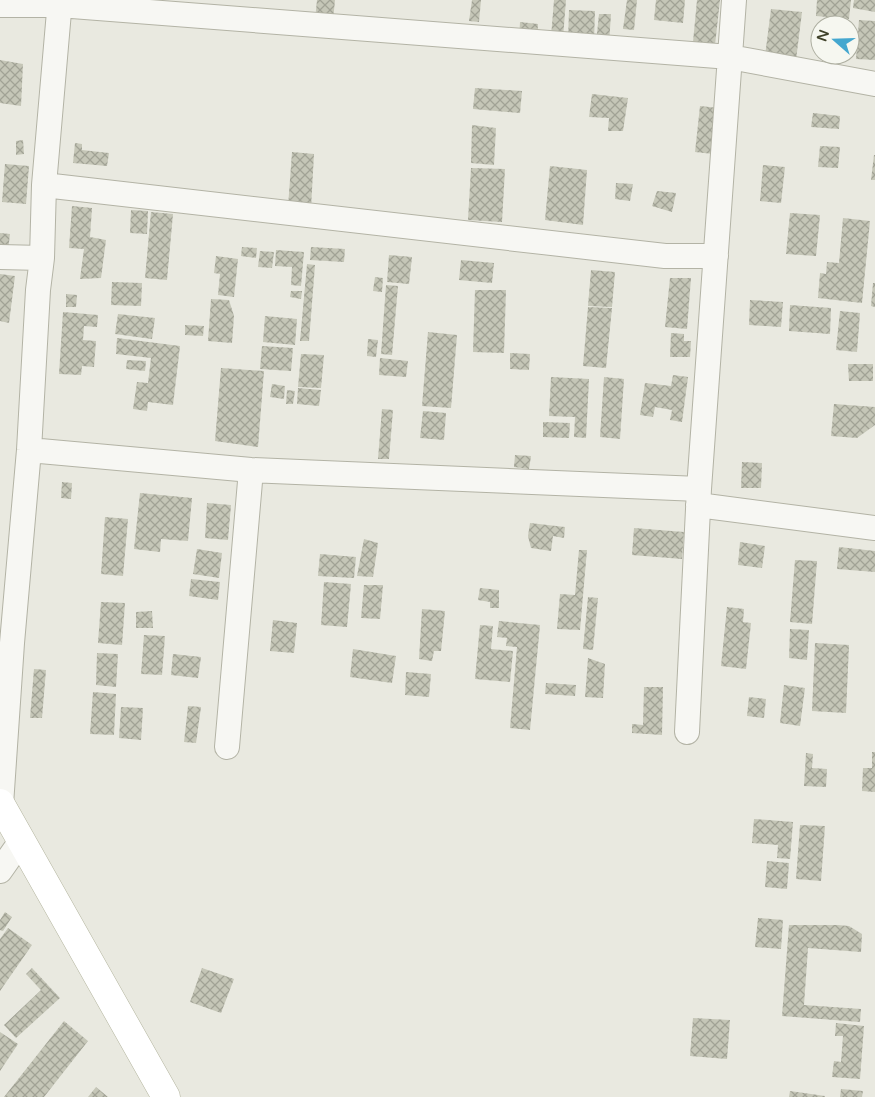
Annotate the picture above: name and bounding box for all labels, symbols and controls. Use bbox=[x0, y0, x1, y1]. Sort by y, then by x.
north arrow bbox=[810, 15, 860, 65]
text: N bbox=[813, 28, 833, 44]

